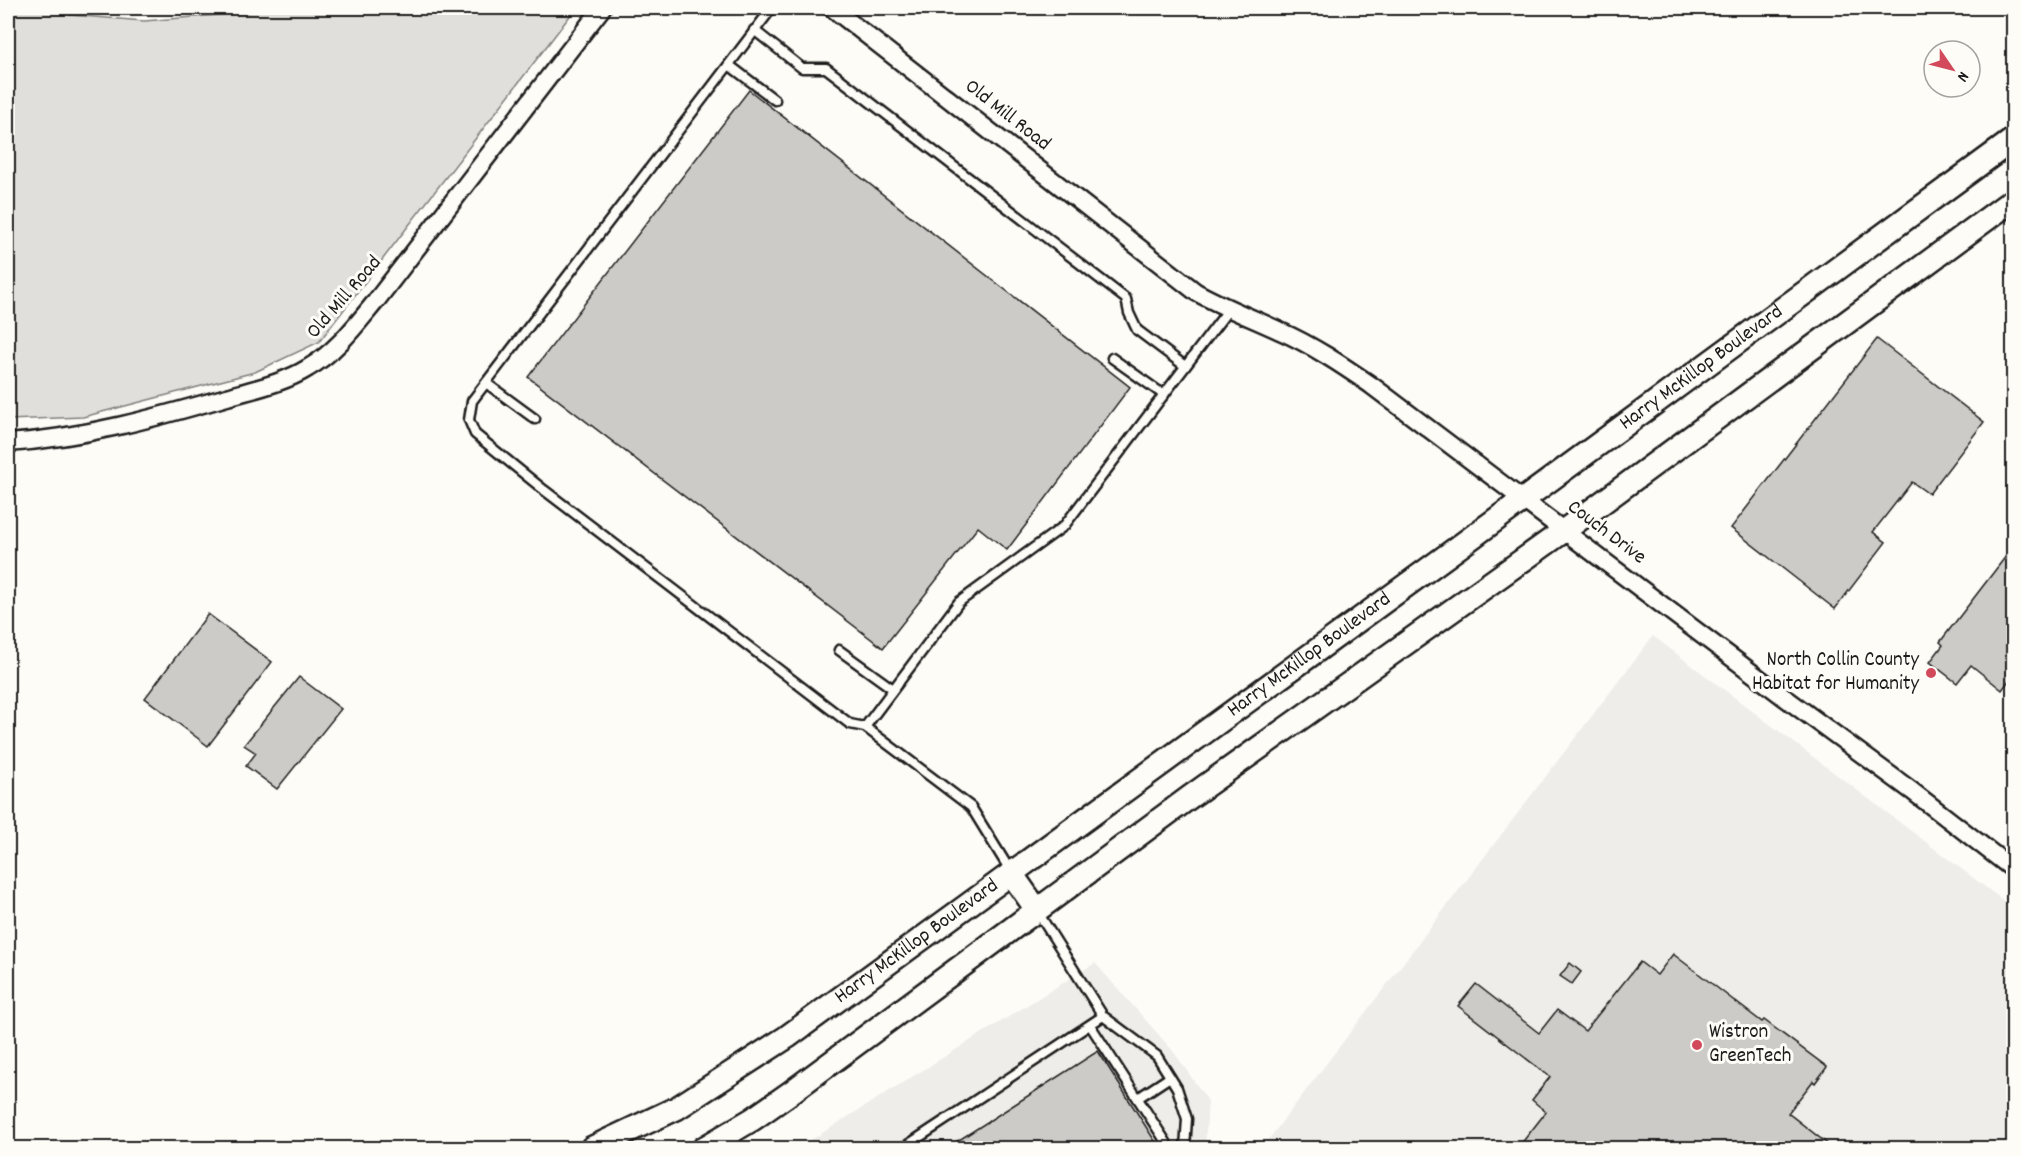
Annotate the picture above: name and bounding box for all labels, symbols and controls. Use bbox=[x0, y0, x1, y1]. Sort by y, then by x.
north arrow bbox=[1922, 39, 1982, 99]
text: N bbox=[1950, 66, 1974, 86]
street label: Old Mill Road bbox=[958, 73, 1056, 159]
street label: Old Mill Road bbox=[300, 250, 390, 346]
street label: Harry McKillop Boulevard bbox=[1614, 298, 1790, 439]
street label: Couch Drive bbox=[1560, 493, 1652, 573]
street label: Harry McKillop Boulevard bbox=[1222, 586, 1398, 726]
place label: North Collin County Habitat for Humanity bbox=[1752, 646, 1919, 700]
marker: North Collin County Habitat for Humanity bbox=[1924, 666, 1938, 680]
street label: Harry McKillop Boulevard bbox=[829, 872, 1005, 1012]
place label: Wistron GreenTech bbox=[1709, 1018, 1791, 1072]
marker: Wistron GreenTech bbox=[1690, 1038, 1704, 1052]

